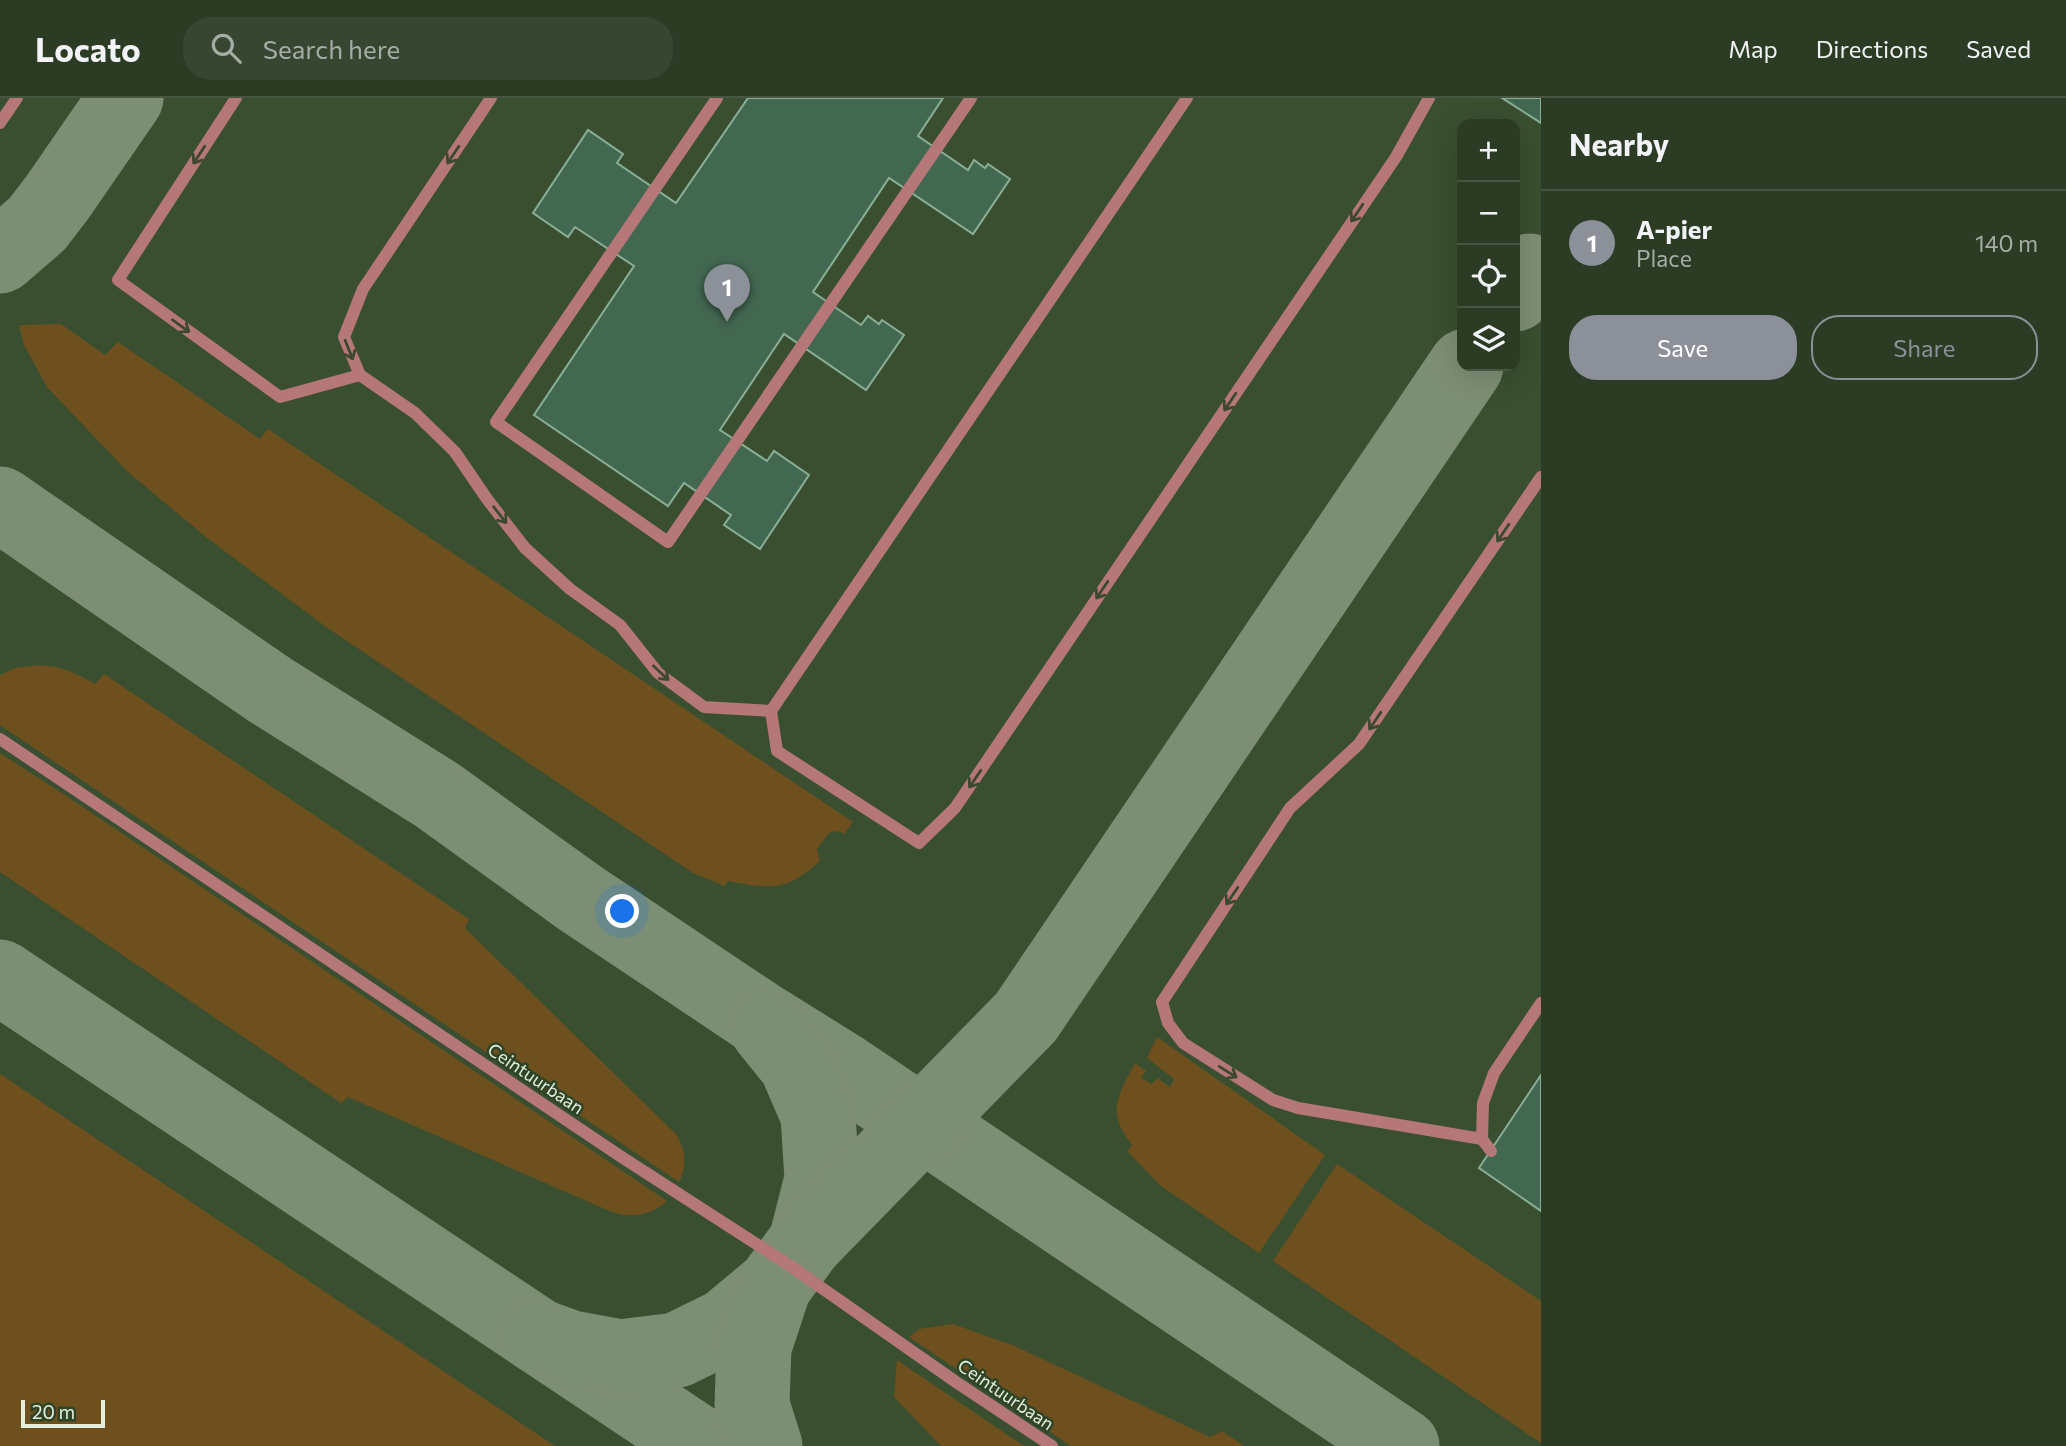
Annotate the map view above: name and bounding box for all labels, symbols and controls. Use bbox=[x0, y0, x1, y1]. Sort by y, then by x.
search box bbox=[183, 17, 673, 80]
text: Locato bbox=[35, 28, 141, 69]
icon: search bbox=[207, 29, 245, 67]
text: Search here bbox=[263, 33, 400, 64]
text: Map bbox=[1728, 34, 1778, 63]
text: Directions bbox=[1816, 34, 1928, 63]
text: Saved bbox=[1966, 34, 2031, 63]
map controls bbox=[1457, 119, 1520, 371]
button: + bbox=[1457, 119, 1520, 182]
text: Nearby bbox=[1569, 125, 1669, 162]
one-way arrow bbox=[446, 144, 460, 164]
one-way arrow bbox=[191, 145, 206, 164]
button: − bbox=[1457, 182, 1520, 245]
one-way arrow bbox=[1350, 203, 1364, 223]
text: A-pier bbox=[1636, 213, 1712, 244]
text: 1 bbox=[1587, 229, 1597, 257]
text: 140 m bbox=[1975, 229, 2038, 257]
text: Place bbox=[1636, 244, 1692, 272]
button: locate bbox=[1457, 245, 1520, 308]
pin: 1 bbox=[704, 264, 750, 322]
button: layers bbox=[1457, 308, 1520, 371]
button: Save bbox=[1569, 315, 1797, 380]
button: Share bbox=[1811, 315, 2038, 380]
one-way arrow bbox=[172, 318, 191, 333]
one-way arrow bbox=[344, 339, 357, 360]
one-way arrow bbox=[1223, 392, 1237, 411]
one-way arrow bbox=[492, 505, 507, 524]
one-way arrow bbox=[1496, 523, 1510, 542]
one-way arrow bbox=[1095, 580, 1110, 599]
one-way arrow bbox=[652, 665, 670, 681]
one-way arrow bbox=[1368, 711, 1382, 730]
one-way arrow bbox=[968, 769, 982, 788]
one-way arrow bbox=[1225, 886, 1239, 905]
your location bbox=[605, 894, 639, 928]
street label: Ceintuurbaan bbox=[484, 1038, 588, 1118]
one-way arrow bbox=[1218, 1065, 1238, 1079]
street label: Ceintuurbaan bbox=[954, 1354, 1058, 1434]
scale bar bbox=[21, 1397, 105, 1429]
text: 20 m bbox=[32, 1400, 75, 1423]

